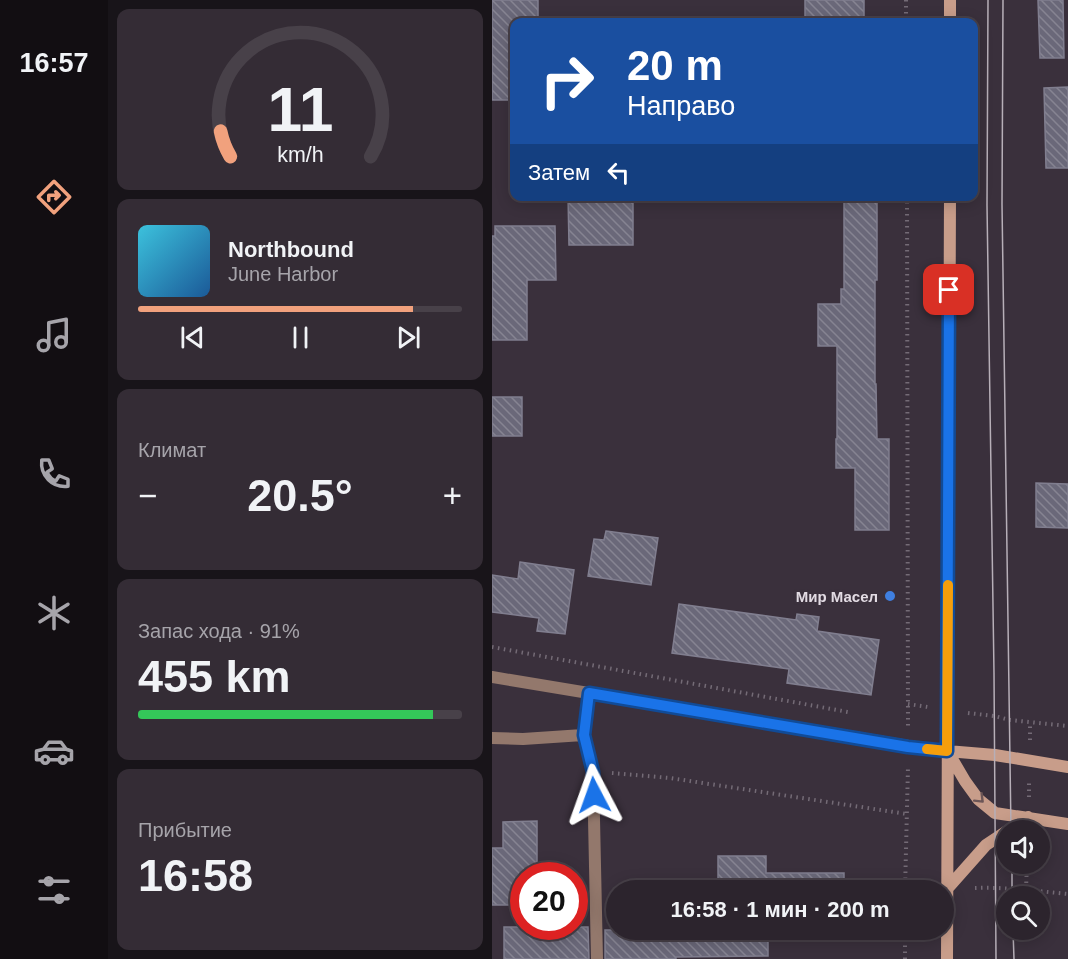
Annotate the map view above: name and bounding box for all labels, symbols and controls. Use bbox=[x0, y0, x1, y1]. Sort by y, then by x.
icon: right bbox=[528, 42, 606, 120]
text: 20 m bbox=[627, 42, 723, 89]
text: 16:57 bbox=[19, 48, 89, 78]
text: 11 bbox=[267, 75, 333, 144]
text: Направо bbox=[627, 91, 735, 121]
text: km/h bbox=[277, 143, 323, 167]
icon: left bbox=[602, 156, 635, 189]
text: Затем bbox=[528, 160, 590, 185]
icon: directions bbox=[33, 176, 75, 218]
text: Northbound bbox=[228, 237, 354, 262]
text: June Harbor bbox=[228, 263, 338, 285]
pin bbox=[923, 264, 974, 315]
icon: arrive bbox=[932, 273, 965, 306]
icon: music bbox=[33, 314, 75, 356]
icon: previous bbox=[176, 321, 209, 354]
icon: pause bbox=[284, 321, 317, 354]
icon: next bbox=[392, 321, 425, 354]
text: Климат bbox=[138, 439, 206, 461]
icon: phone bbox=[33, 453, 75, 495]
text: 20.5° bbox=[247, 470, 353, 521]
text: − bbox=[138, 477, 157, 514]
text: + bbox=[443, 477, 462, 514]
place label: Мир Масел bbox=[796, 588, 878, 605]
marker: Мир Масел bbox=[883, 589, 897, 603]
icon: climate bbox=[33, 592, 75, 634]
text: Запас хода · 91% bbox=[138, 620, 300, 642]
text: 455 km bbox=[138, 651, 291, 702]
icon: car bbox=[33, 730, 75, 772]
position arrow bbox=[562, 763, 626, 827]
one-way arrow bbox=[973, 791, 984, 802]
text: Прибытие bbox=[138, 819, 232, 841]
map controls bbox=[996, 820, 1050, 940]
button: sound bbox=[996, 820, 1050, 874]
text: 16:58 bbox=[138, 850, 253, 901]
speed limit sign: 20 bbox=[510, 862, 588, 940]
icon: filters bbox=[33, 869, 75, 911]
button: search bbox=[996, 886, 1050, 940]
text: 16:58 · 1 мин · 200 m bbox=[670, 897, 890, 922]

